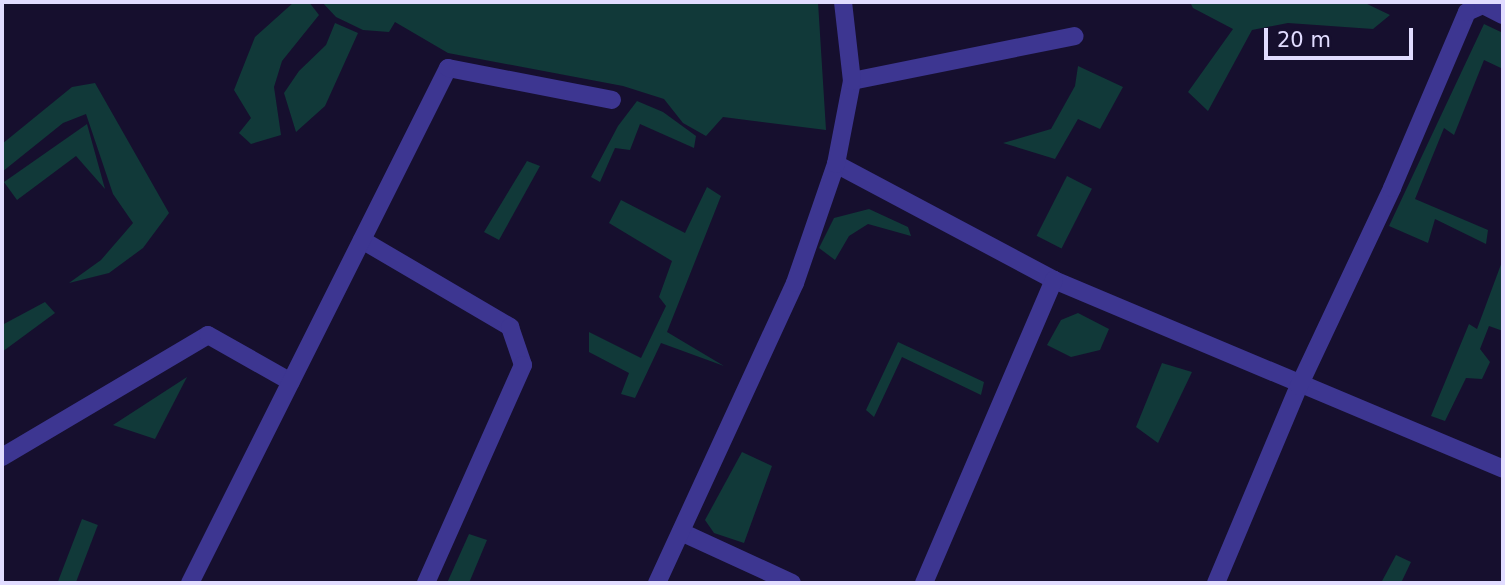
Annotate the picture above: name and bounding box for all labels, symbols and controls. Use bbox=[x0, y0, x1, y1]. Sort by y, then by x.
scale bar bbox=[1267, 14, 1416, 58]
text: 20 m bbox=[1277, 28, 1331, 52]

